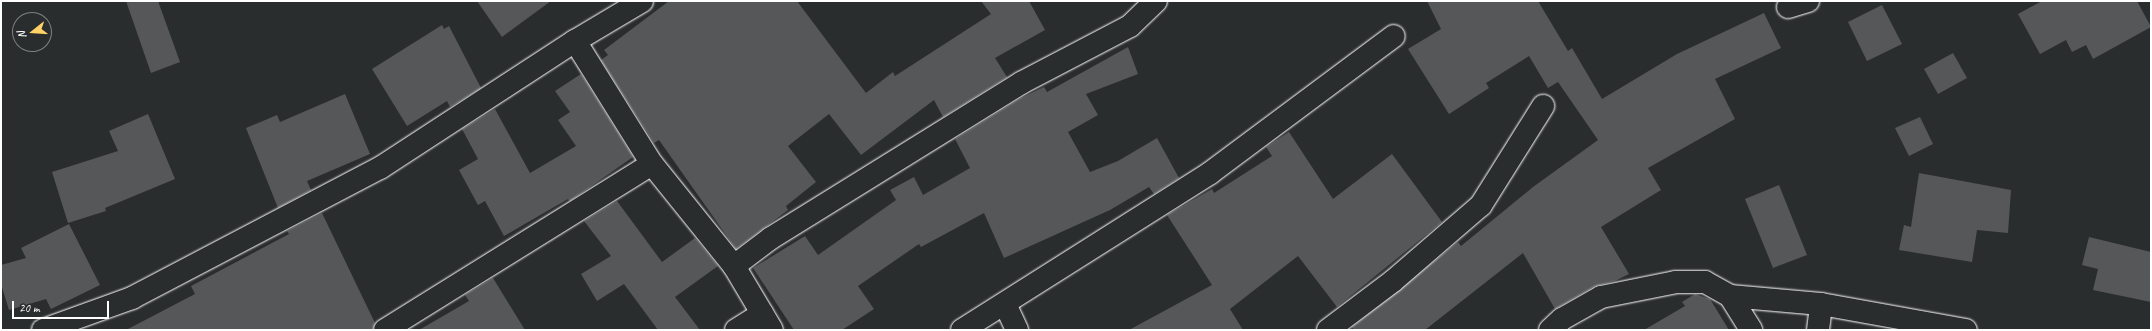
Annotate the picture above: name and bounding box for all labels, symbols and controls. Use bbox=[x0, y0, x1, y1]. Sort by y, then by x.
north arrow bbox=[12, 12, 52, 52]
text: N bbox=[14, 30, 29, 41]
scale bar bbox=[14, 293, 111, 319]
text: 20 m bbox=[19, 300, 39, 316]

